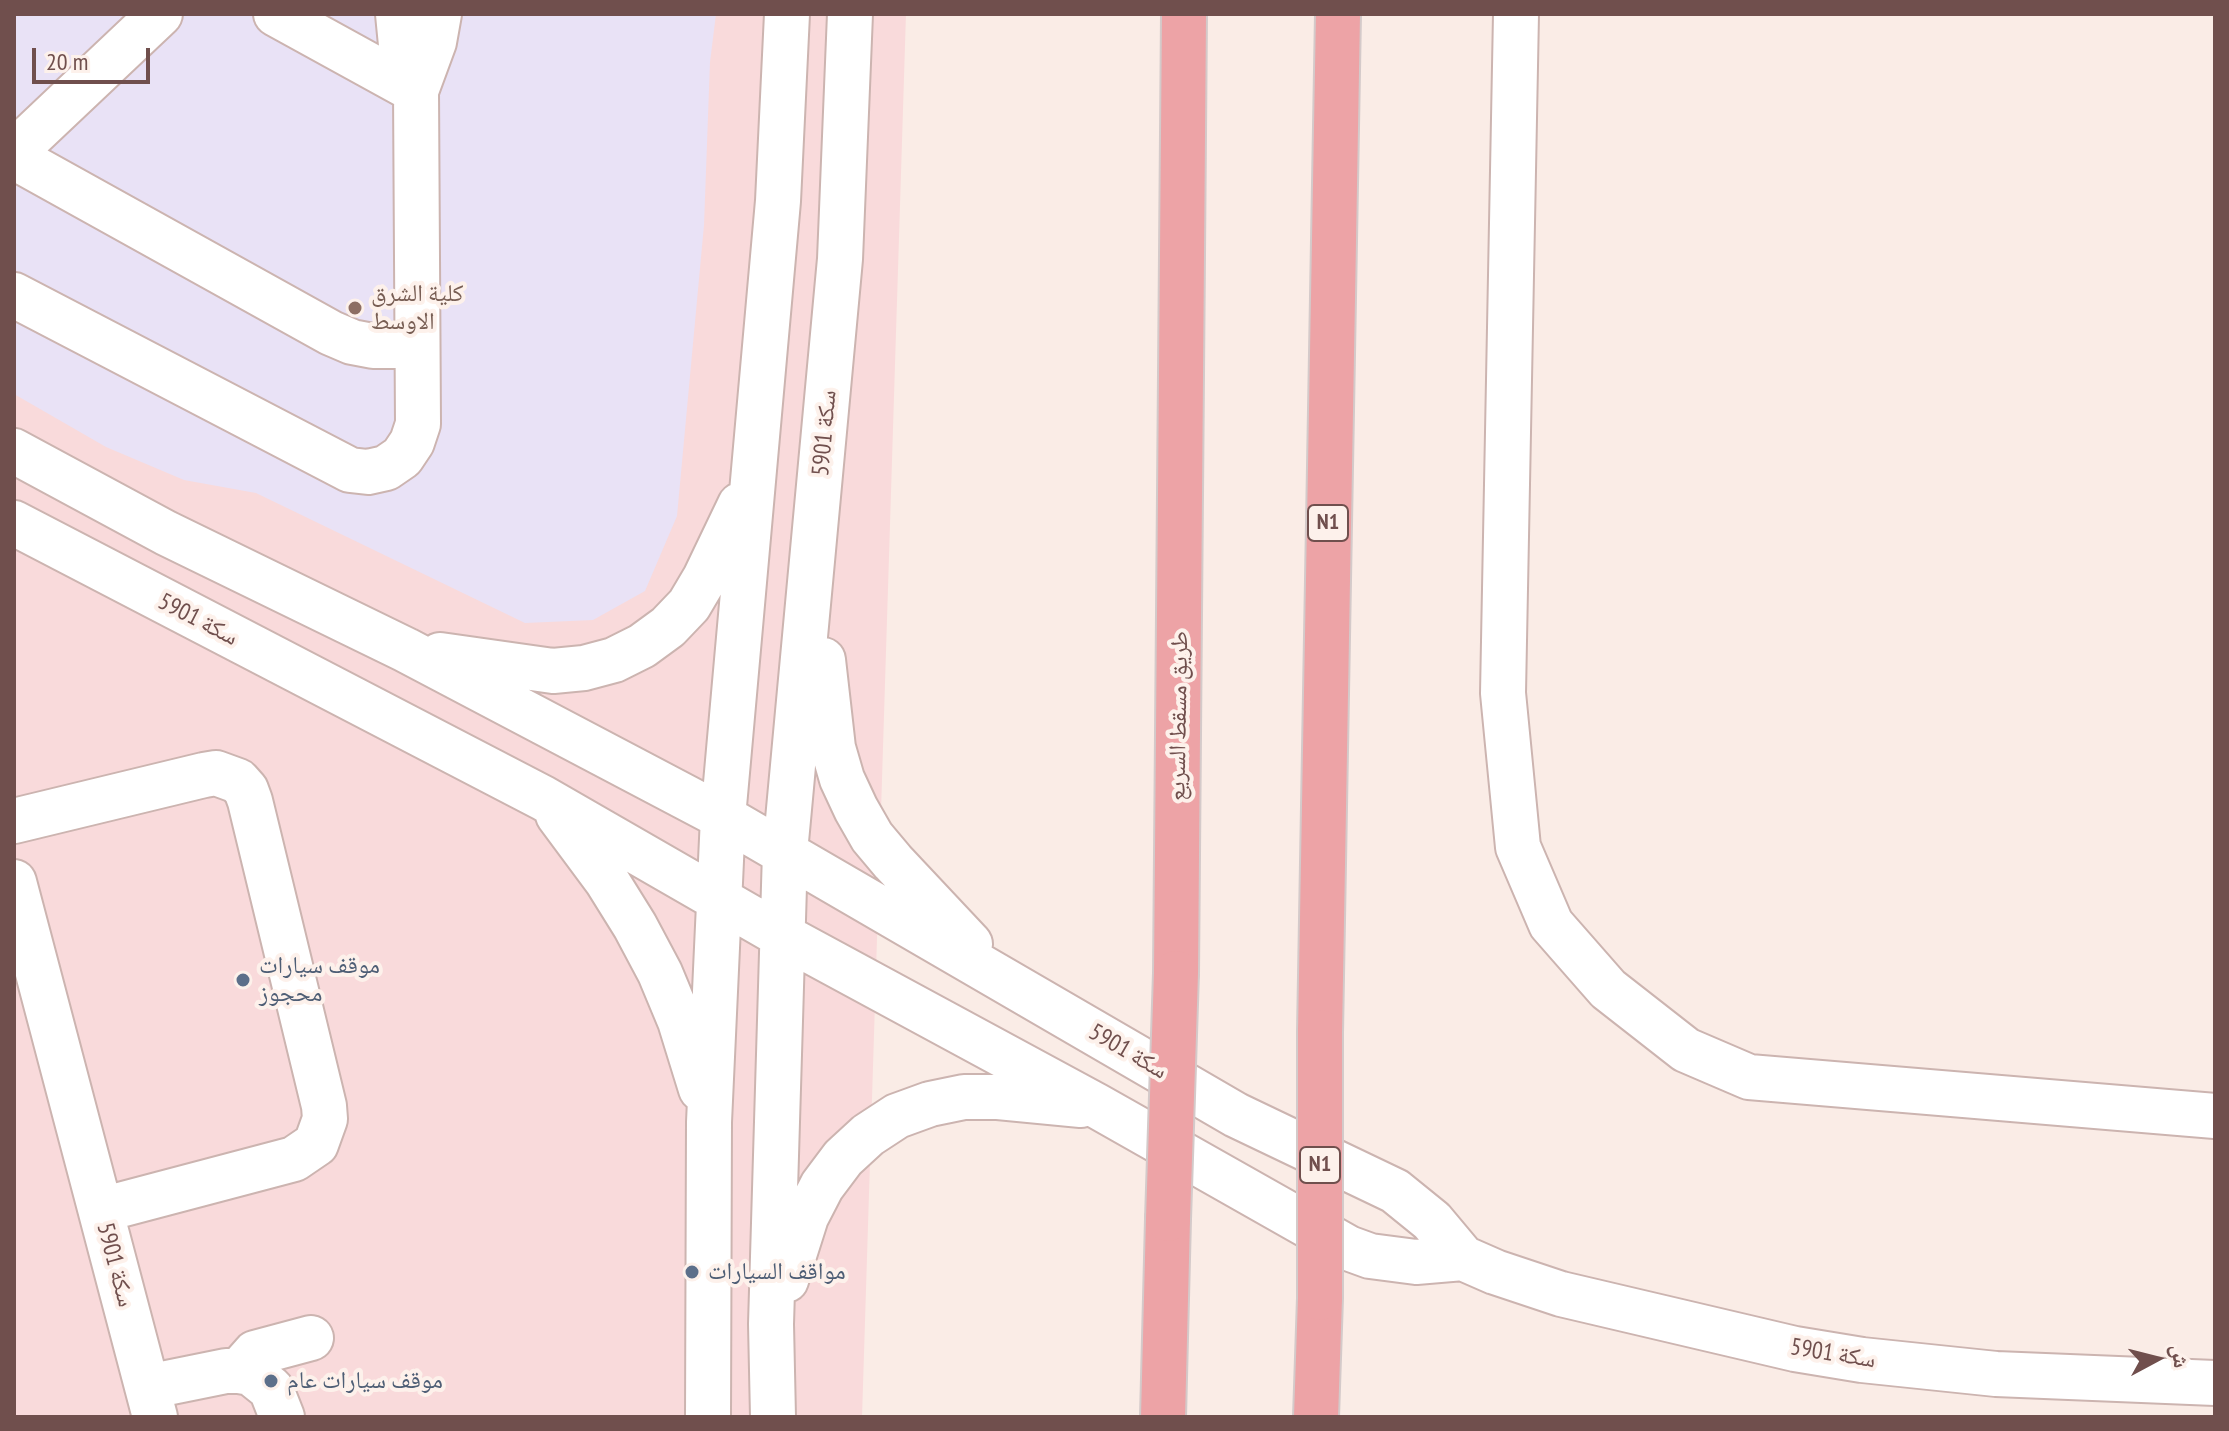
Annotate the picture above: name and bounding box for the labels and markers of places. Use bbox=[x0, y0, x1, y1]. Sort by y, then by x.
place label: كلية الشرق الاوسط bbox=[371, 280, 463, 336]
marker: كلية الشرق الاوسط bbox=[346, 299, 364, 317]
place label: موقف سيارات محجوز bbox=[259, 952, 380, 1008]
marker: موقف سيارات محجوز bbox=[234, 971, 252, 989]
place label: مواقف السيارات bbox=[708, 1258, 846, 1286]
marker: مواقف السيارات bbox=[683, 1263, 701, 1281]
place label: موقف سيارات عام bbox=[287, 1367, 443, 1395]
marker: موقف سيارات عام bbox=[262, 1372, 280, 1390]

